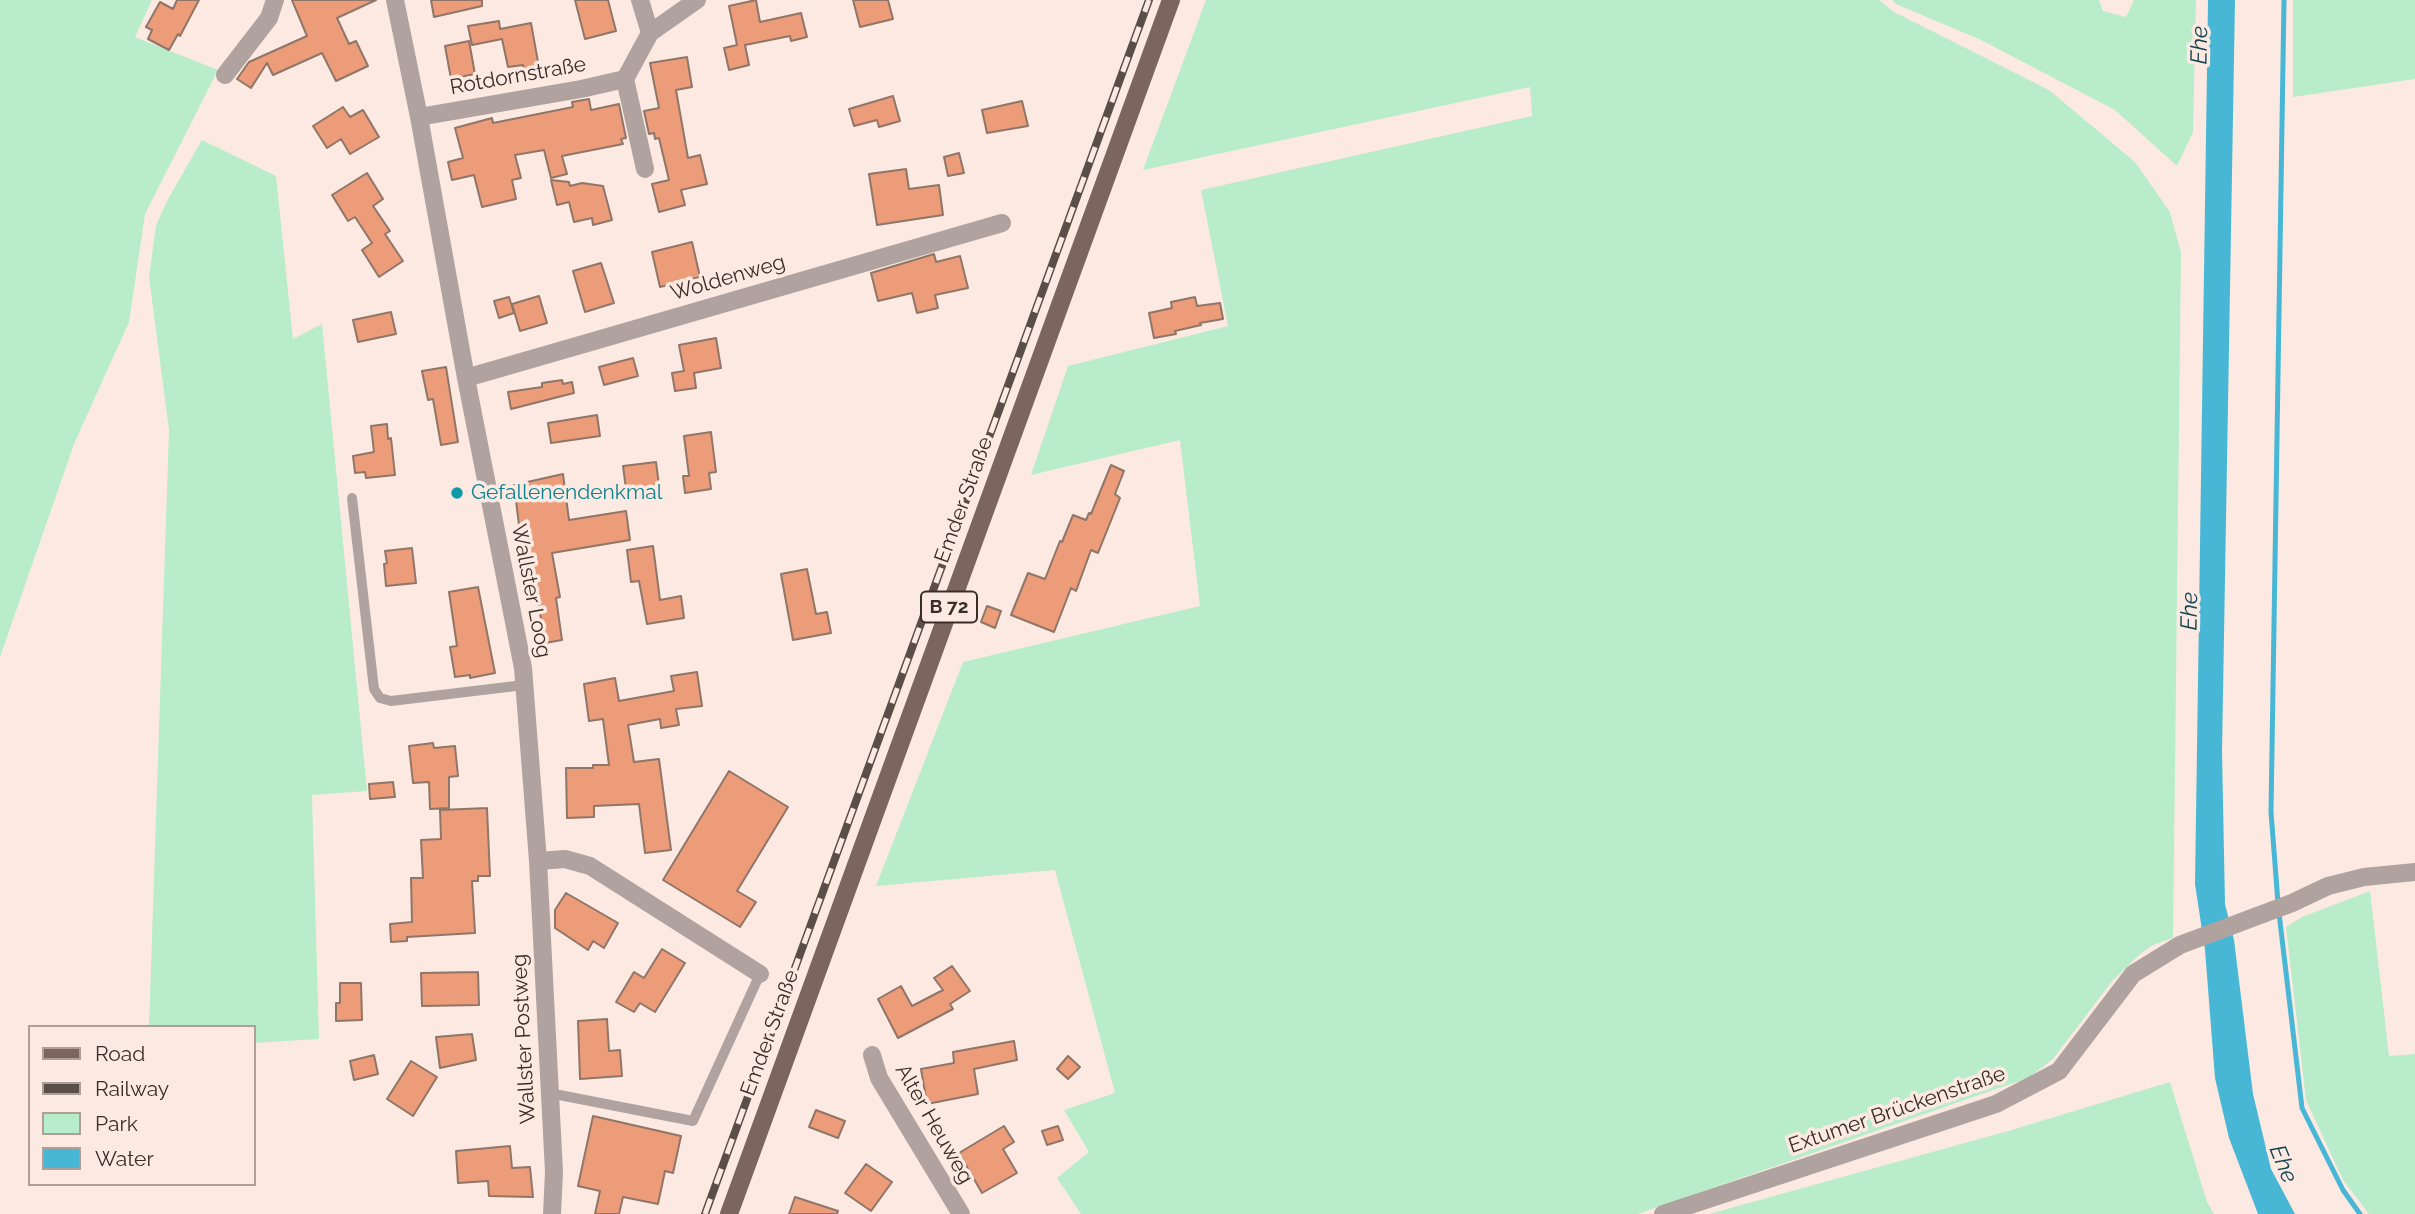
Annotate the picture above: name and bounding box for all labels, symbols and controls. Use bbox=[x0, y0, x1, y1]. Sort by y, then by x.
water label: Ehe bbox=[2186, 25, 2214, 65]
street label: Rotdornstraße bbox=[448, 52, 588, 100]
street label: Woldenweg bbox=[668, 250, 788, 306]
street label: Emder Straße bbox=[930, 434, 998, 566]
place label: Gefallenendenkmal bbox=[471, 480, 662, 506]
marker: Gefallenendenkmal bbox=[449, 485, 465, 501]
street label: Wallster Loog bbox=[506, 522, 556, 660]
water label: Ehe bbox=[2176, 591, 2204, 631]
road number: B 72 bbox=[921, 592, 977, 622]
street label: Wallster Postweg bbox=[507, 953, 541, 1125]
street label: Emder Straße bbox=[736, 967, 804, 1099]
legend bbox=[28, 1025, 256, 1186]
text: Road bbox=[95, 1041, 145, 1066]
street label: Alter Heuweg bbox=[890, 1060, 978, 1188]
street label: Extumer Brückenstraße bbox=[1785, 1061, 2009, 1159]
text: Railway bbox=[95, 1076, 169, 1101]
text: Park bbox=[95, 1111, 138, 1136]
water label: Ehe bbox=[2263, 1141, 2303, 1187]
text: Water bbox=[95, 1146, 154, 1171]

